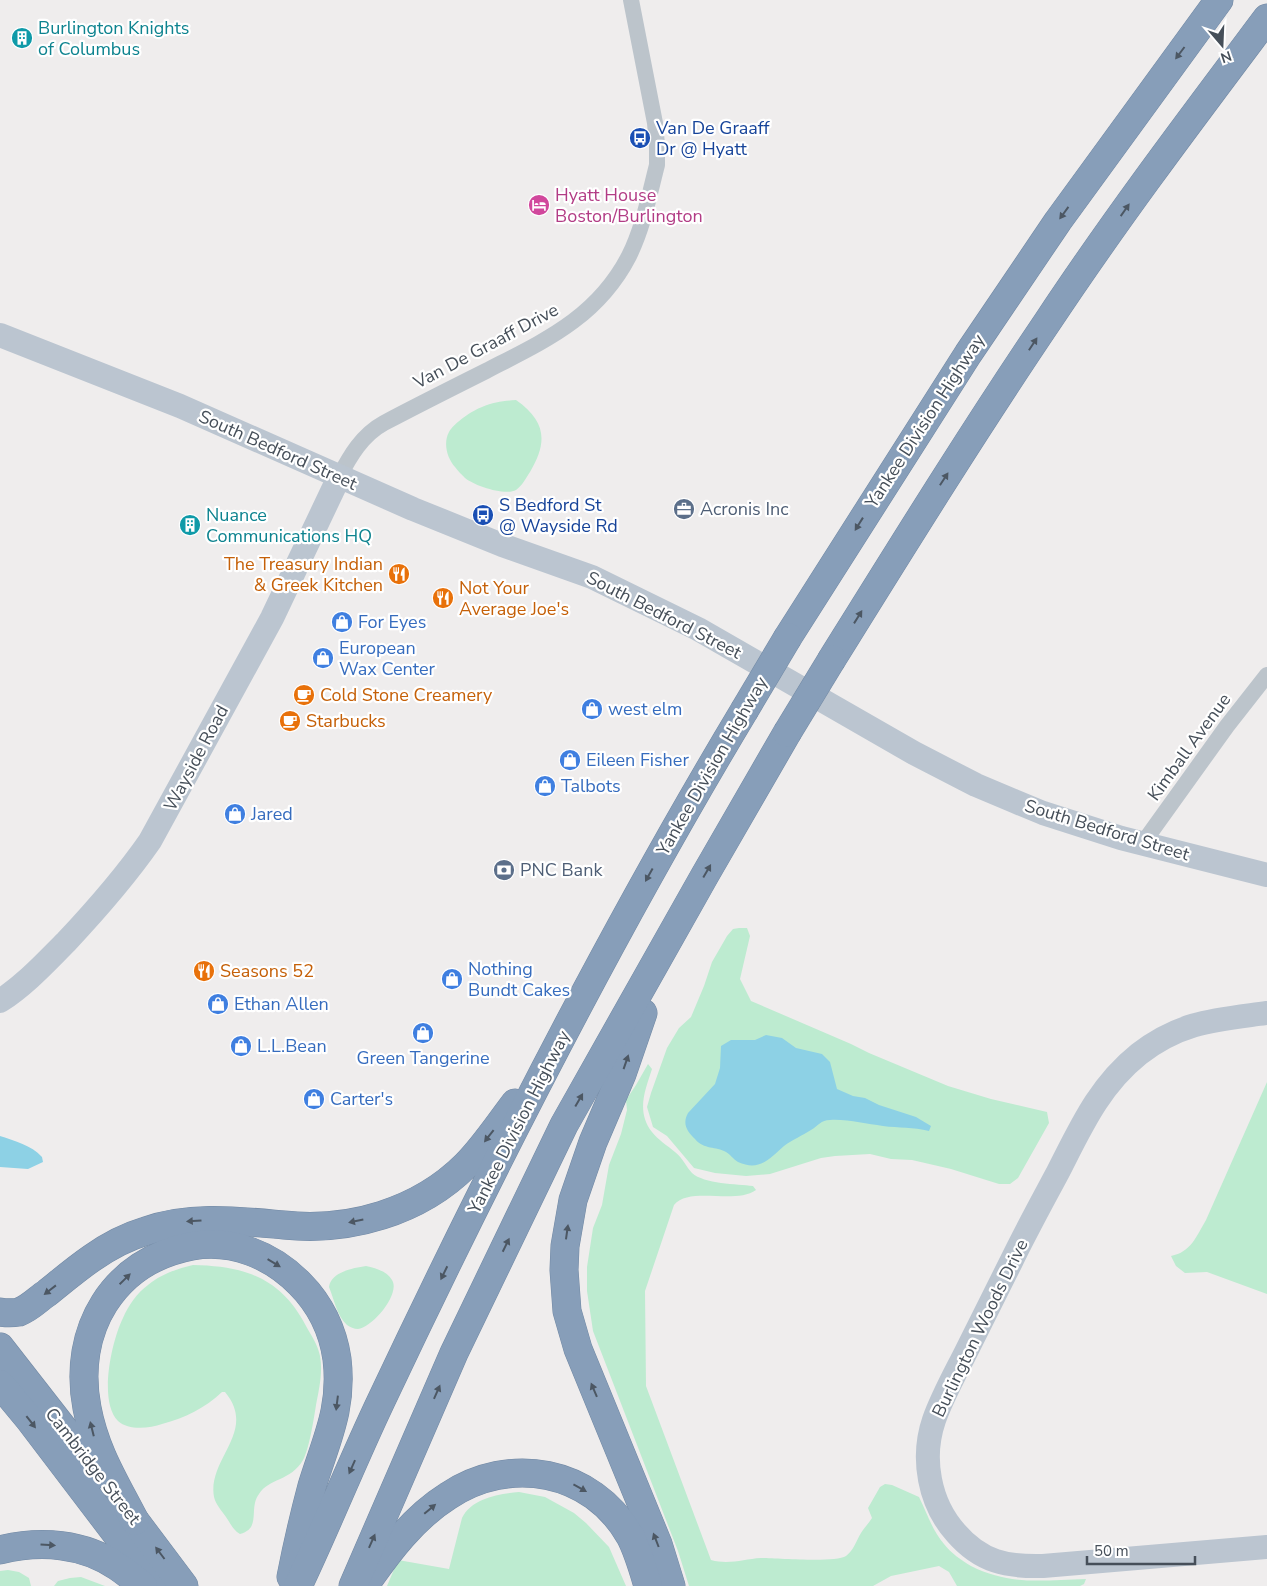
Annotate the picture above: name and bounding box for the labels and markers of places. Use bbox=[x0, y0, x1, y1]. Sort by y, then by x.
place label: Burlington Knights of Columbus bbox=[38, 16, 189, 61]
building icon: Burlington Knights of Columbus bbox=[10, 26, 34, 50]
place label: Van De Graaff Dr @ Hyatt bbox=[655, 116, 771, 161]
bus stop icon: Van De Graaff Dr @ Hyatt bbox=[628, 126, 652, 150]
place label: Hyatt House Boston/Burlington bbox=[555, 183, 703, 228]
hotel icon: Hyatt House Boston/Burlington bbox=[527, 193, 551, 217]
place label: S Bedford St @ Wayside Rd bbox=[499, 493, 618, 538]
office icon: Acronis Inc bbox=[672, 497, 696, 521]
place label: Acronis Inc bbox=[700, 497, 789, 521]
place label: Nuance Communications HQ bbox=[206, 503, 372, 548]
bus stop icon: S Bedford St @ Wayside Rd bbox=[471, 503, 495, 527]
building icon: Nuance Communications HQ bbox=[178, 513, 202, 537]
place label: The Treasury Indian & Greek Kitchen bbox=[224, 552, 383, 597]
restaurant icon: The Treasury Indian & Greek Kitchen bbox=[387, 562, 411, 586]
place label: Not Your Average Joe's bbox=[459, 576, 569, 621]
restaurant icon: Not Your Average Joe's bbox=[431, 586, 455, 610]
shop icon: For Eyes bbox=[330, 610, 354, 634]
place label: For Eyes bbox=[358, 610, 426, 634]
place label: European Wax Center bbox=[339, 636, 435, 681]
shop icon: European Wax Center bbox=[311, 646, 335, 670]
cafe icon: Cold Stone Creamery bbox=[292, 683, 316, 707]
place label: Cold Stone Creamery bbox=[320, 683, 493, 707]
shop icon: west elm bbox=[580, 697, 604, 721]
place label: west elm bbox=[608, 697, 682, 721]
cafe icon: Starbucks bbox=[278, 709, 302, 733]
place label: Starbucks bbox=[306, 709, 386, 733]
shop icon: Eileen Fisher bbox=[558, 748, 582, 772]
place label: Eileen Fisher bbox=[586, 748, 689, 772]
shop icon: Talbots bbox=[533, 774, 557, 798]
place label: Talbots bbox=[561, 774, 621, 798]
shop icon: Jared bbox=[223, 802, 247, 826]
place label: Jared bbox=[250, 802, 293, 826]
bank icon: PNC Bank bbox=[492, 858, 516, 882]
place label: PNC Bank bbox=[520, 858, 603, 882]
place label: Nothing Bundt Cakes bbox=[468, 957, 570, 1002]
restaurant icon: Seasons 52 bbox=[192, 959, 216, 983]
place label: Seasons 52 bbox=[220, 959, 314, 983]
shop icon: Nothing Bundt Cakes bbox=[440, 967, 464, 991]
shop icon: Ethan Allen bbox=[206, 992, 230, 1016]
place label: Ethan Allen bbox=[234, 992, 329, 1016]
shop icon: Green Tangerine bbox=[411, 1021, 435, 1045]
shop icon: L.L.Bean bbox=[229, 1034, 253, 1058]
place label: L.L.Bean bbox=[257, 1034, 327, 1058]
place label: Green Tangerine bbox=[356, 1046, 490, 1070]
shop icon: Carter's bbox=[302, 1087, 326, 1111]
place label: Carter's bbox=[330, 1087, 393, 1111]

